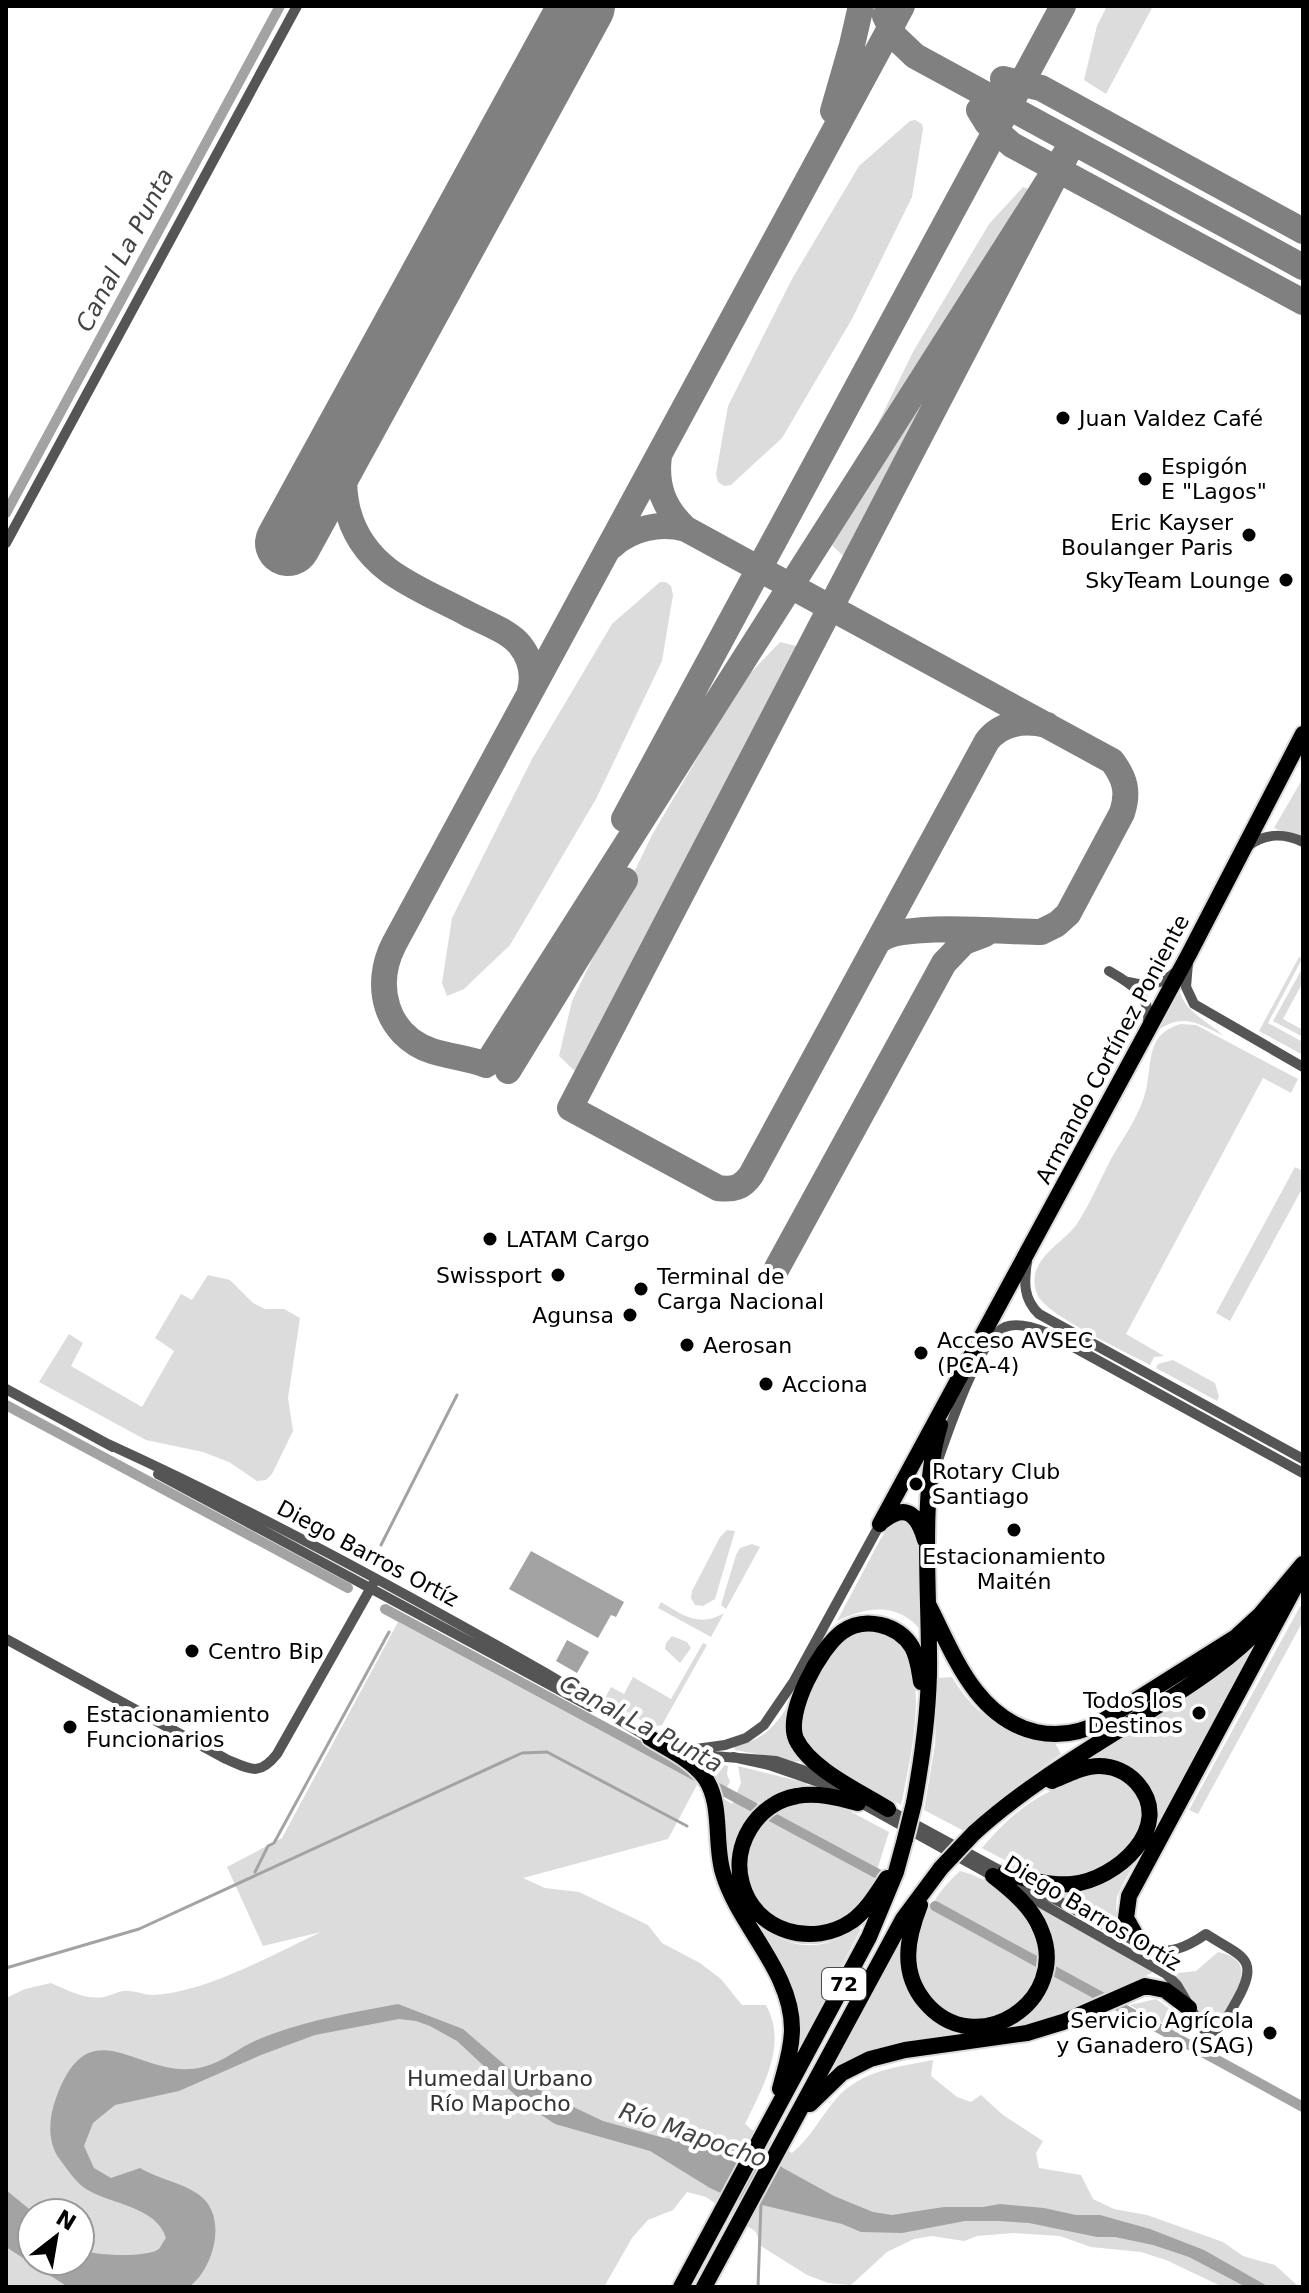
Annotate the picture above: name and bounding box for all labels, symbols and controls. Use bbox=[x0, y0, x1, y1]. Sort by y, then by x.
water label: Canal La Punta bbox=[70, 164, 180, 336]
place label: Juan Valdez Café bbox=[1077, 406, 1263, 431]
marker: Juan Valdez Café bbox=[1054, 409, 1072, 427]
place label: Espigón E "Lagos" bbox=[1161, 454, 1267, 504]
marker: Espigón E "Lagos" bbox=[1136, 470, 1154, 488]
place label: Eric Kayser Boulanger Paris bbox=[1061, 510, 1234, 560]
marker: Eric Kayser Boulanger Paris bbox=[1240, 526, 1258, 544]
place label: SkyTeam Lounge bbox=[1085, 568, 1270, 593]
marker: SkyTeam Lounge bbox=[1277, 571, 1295, 589]
street label: Armando Cortínez Poniente bbox=[1031, 910, 1194, 1188]
place label: LATAM Cargo bbox=[506, 1227, 650, 1252]
marker: LATAM Cargo bbox=[481, 1230, 499, 1248]
place label: Swissport bbox=[436, 1263, 542, 1288]
place label: Terminal de Carga Nacional bbox=[656, 1264, 824, 1314]
marker: Swissport bbox=[549, 1266, 567, 1284]
marker: Terminal de Carga Nacional bbox=[632, 1280, 650, 1298]
place label: Agunsa bbox=[532, 1303, 614, 1328]
marker: Agunsa bbox=[621, 1306, 639, 1324]
place label: Acceso AVSEC (PCA-4) bbox=[937, 1328, 1093, 1378]
place label: Aerosan bbox=[703, 1333, 792, 1358]
marker: Aerosan bbox=[678, 1336, 696, 1354]
marker: Acceso AVSEC (PCA-4) bbox=[912, 1344, 930, 1362]
place label: Acciona bbox=[782, 1372, 868, 1397]
marker: Acciona bbox=[757, 1375, 775, 1393]
place label: Rotary Club Santiago bbox=[932, 1459, 1060, 1509]
marker: Rotary Club Santiago bbox=[907, 1475, 925, 1493]
street label: Diego Barros Ortíz bbox=[273, 1495, 463, 1612]
marker: Estacionamiento Maitén bbox=[1005, 1521, 1023, 1539]
place label: Estacionamiento Maitén bbox=[922, 1544, 1106, 1594]
place label: Centro Bip bbox=[208, 1639, 324, 1664]
marker: Centro Bip bbox=[183, 1642, 201, 1660]
water label: Canal La Punta bbox=[555, 1669, 727, 1779]
place label: Todos los Destinos bbox=[1082, 1688, 1183, 1738]
place label: Estacionamiento Funcionarios bbox=[86, 1702, 270, 1752]
marker: Todos los Destinos bbox=[1190, 1704, 1208, 1722]
marker: Estacionamiento Funcionarios bbox=[61, 1718, 79, 1736]
street label: Diego Barros Ortíz bbox=[1000, 1851, 1185, 1976]
road number: 72 bbox=[822, 1968, 866, 2000]
place label: Servicio Agrícola y Ganadero (SAG) bbox=[1056, 2008, 1254, 2058]
marker: Servicio Agrícola y Ganadero (SAG) bbox=[1261, 2024, 1279, 2042]
park label: Humedal Urbano Río Mapocho bbox=[407, 2066, 593, 2116]
water label: Río Mapocho bbox=[616, 2097, 770, 2173]
north arrow bbox=[16, 2197, 96, 2277]
text: N bbox=[52, 2205, 80, 2236]

